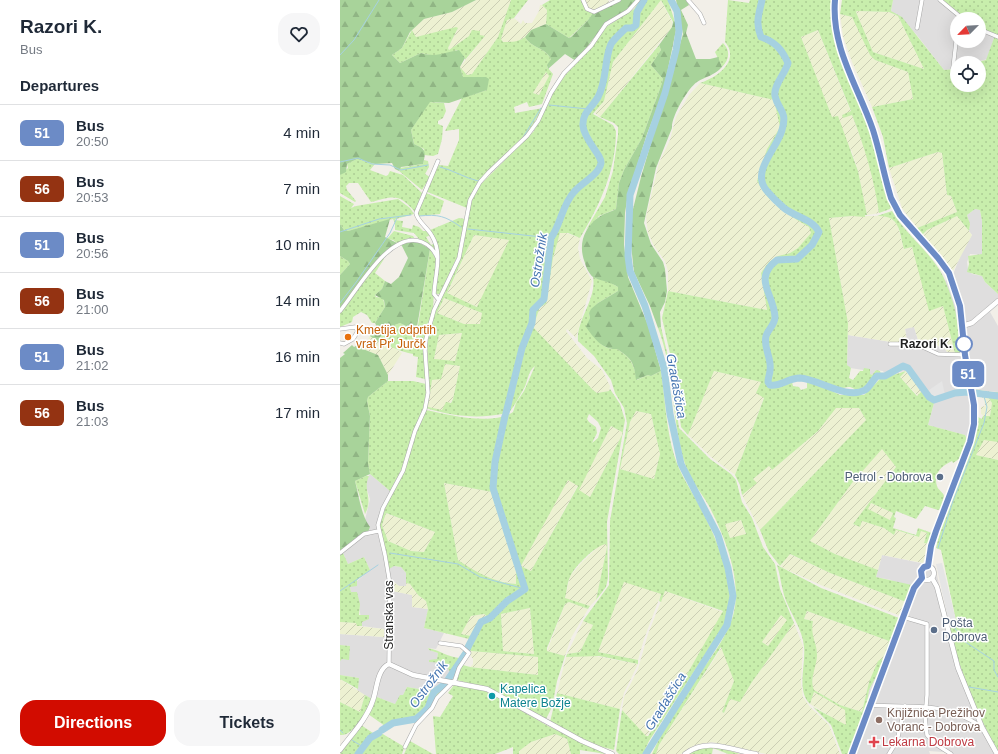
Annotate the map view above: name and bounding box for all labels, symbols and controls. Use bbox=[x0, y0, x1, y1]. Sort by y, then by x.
north arrow bbox=[950, 12, 986, 48]
map controls bbox=[950, 12, 986, 92]
button: heart bbox=[278, 13, 320, 55]
text: Razori K. bbox=[20, 16, 102, 37]
text: Bus bbox=[20, 42, 42, 57]
button: locate bbox=[950, 56, 986, 92]
text: Departures bbox=[20, 77, 99, 94]
text: Bus bbox=[76, 117, 104, 134]
text: 4 min bbox=[283, 124, 320, 141]
text: 51 bbox=[34, 125, 50, 141]
text: 20:50 bbox=[76, 134, 109, 149]
text: Bus bbox=[76, 173, 104, 190]
text: 7 min bbox=[283, 180, 320, 197]
text: 56 bbox=[34, 181, 50, 197]
text: 20:53 bbox=[76, 190, 109, 205]
text: Bus bbox=[76, 229, 104, 246]
water label: Ostrožnik bbox=[527, 230, 550, 288]
text: 10 min bbox=[275, 236, 320, 253]
text: 51 bbox=[34, 237, 50, 253]
text: 20:56 bbox=[76, 246, 109, 261]
text: Bus bbox=[76, 285, 104, 302]
text: 14 min bbox=[275, 292, 320, 309]
text: 56 bbox=[34, 293, 50, 309]
text: 21:00 bbox=[76, 302, 109, 317]
place label: Kmetija odprtih vrat Pr' Jurčk bbox=[356, 323, 436, 351]
marker: Kmetija odprtih vrat Pr' Jurčk bbox=[343, 332, 353, 342]
marker: Razori K. bbox=[955, 335, 973, 353]
place label: Razori K. bbox=[900, 337, 952, 351]
text: Bus bbox=[76, 341, 104, 358]
text: 16 min bbox=[275, 348, 320, 365]
text: 51 bbox=[34, 349, 50, 365]
water label: Gradaščica bbox=[663, 352, 690, 420]
text: 21:02 bbox=[76, 358, 109, 373]
line badge: 51 bbox=[950, 361, 986, 387]
text: 51 bbox=[960, 366, 976, 382]
text: Bus bbox=[76, 397, 104, 414]
text: 17 min bbox=[275, 404, 320, 421]
text: 56 bbox=[34, 405, 50, 421]
text: 21:03 bbox=[76, 414, 109, 429]
place label: Petrol - Dobrova bbox=[845, 470, 932, 484]
marker: Petrol - Dobrova bbox=[935, 472, 945, 482]
street label: Stranska vas bbox=[382, 580, 396, 650]
place label: Pošta Dobrova bbox=[942, 616, 988, 644]
marker: Pošta Dobrova bbox=[929, 625, 939, 635]
water label: Ostrožnik bbox=[406, 657, 452, 711]
water label: Gradaščica bbox=[642, 669, 689, 733]
place label: Kapelica Matere Božje bbox=[500, 682, 571, 710]
marker: Kapelica Matere Božje bbox=[487, 691, 497, 701]
button: Directions bbox=[20, 700, 166, 746]
button: Tickets bbox=[174, 700, 320, 746]
place label: Knjižnica Prežihov Voranc - Dobrova bbox=[887, 706, 985, 734]
marker: Knjižnica Prežihov Voranc - Dobrova bbox=[874, 715, 884, 725]
place label: Lekarna Dobrova bbox=[882, 735, 974, 749]
marker: Lekarna Dobrova bbox=[869, 737, 879, 747]

